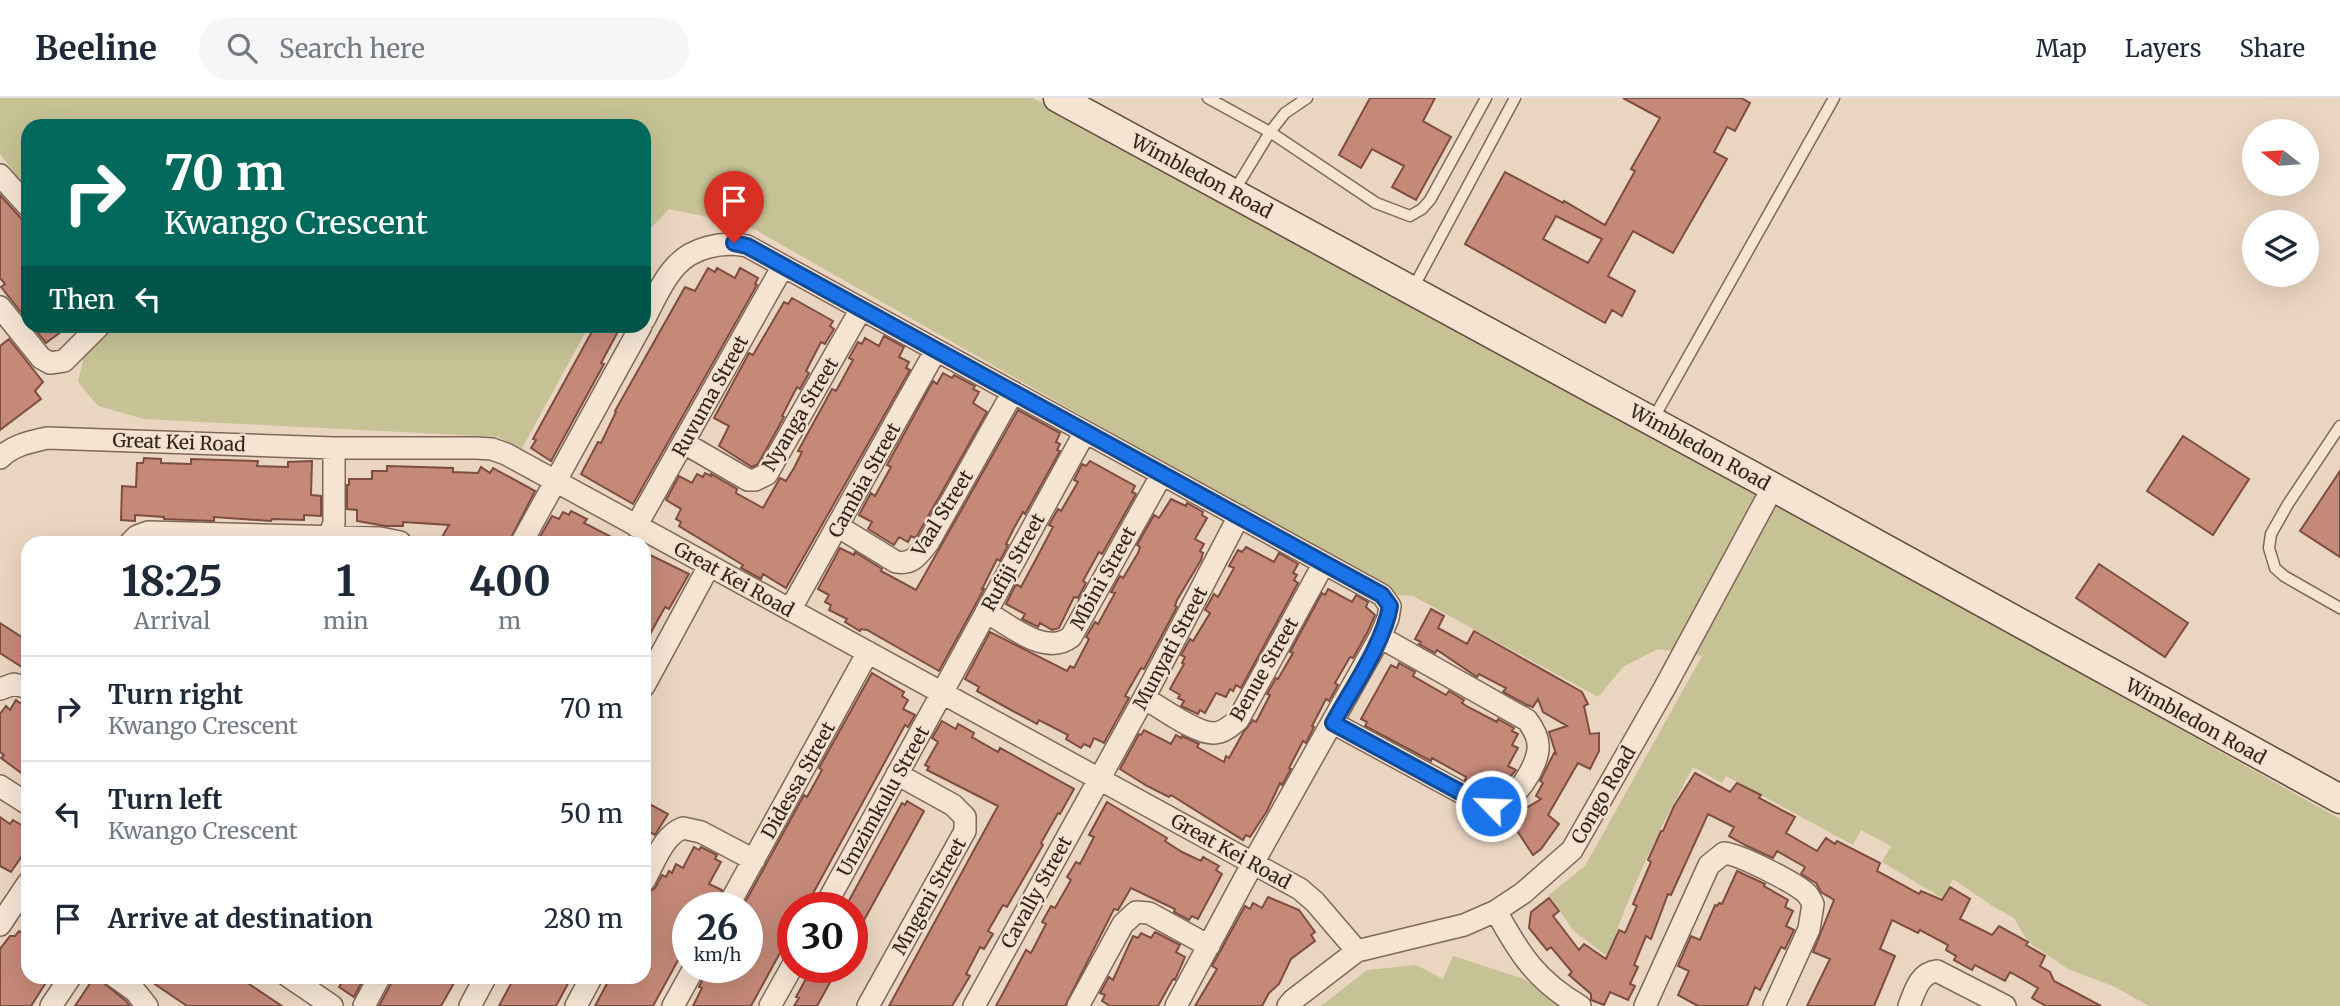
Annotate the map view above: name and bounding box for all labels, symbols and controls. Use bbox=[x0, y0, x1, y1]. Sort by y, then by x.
search box bbox=[199, 17, 689, 80]
text: Beeline bbox=[35, 28, 157, 69]
icon: search bbox=[223, 29, 261, 67]
text: Search here bbox=[279, 32, 425, 65]
text: Map bbox=[2036, 33, 2087, 64]
text: Layers bbox=[2125, 33, 2201, 64]
text: Share bbox=[2239, 33, 2305, 64]
north arrow bbox=[2242, 119, 2319, 196]
map controls bbox=[2242, 119, 2319, 287]
street label: Wimbledon Road bbox=[1126, 128, 1277, 223]
text: 70 m bbox=[164, 142, 285, 203]
icon: right bbox=[49, 147, 140, 238]
pin bbox=[704, 171, 764, 243]
icon: arrive bbox=[715, 182, 753, 220]
text: Kwango Crescent bbox=[164, 203, 428, 243]
button: layers bbox=[2242, 210, 2319, 287]
icon: left bbox=[129, 280, 167, 318]
text: Then bbox=[49, 283, 115, 316]
street label: Ruvuma Street bbox=[667, 330, 754, 461]
street label: Nyanga Street bbox=[757, 352, 844, 475]
street label: Wimbledon Road bbox=[1625, 398, 1774, 495]
street label: Cambia Street bbox=[823, 418, 906, 542]
street label: Great Kei Road bbox=[112, 428, 246, 456]
street label: Vaal Street bbox=[906, 465, 978, 561]
street label: Rufiji Street bbox=[976, 508, 1050, 615]
street label: Mbini Street bbox=[1065, 522, 1141, 634]
street label: Great Kei Road bbox=[670, 536, 798, 622]
text: 18:25 bbox=[121, 555, 223, 607]
text: 1 bbox=[336, 555, 356, 607]
text: 400 bbox=[469, 555, 551, 607]
street label: Munyati Street bbox=[1128, 582, 1213, 714]
text: Arrival bbox=[134, 606, 210, 635]
text: min bbox=[323, 606, 369, 635]
text: m bbox=[498, 606, 521, 635]
street label: Benue Street bbox=[1225, 612, 1304, 725]
street label: Wimbledon Road bbox=[2121, 672, 2270, 769]
text: Turn right bbox=[108, 678, 243, 711]
icon: right bbox=[49, 690, 87, 728]
text: 70 m bbox=[560, 692, 623, 725]
text: Kwango Crescent bbox=[108, 711, 298, 740]
street label: Didessa Street bbox=[756, 717, 840, 843]
street label: Umzimkulu Street bbox=[832, 721, 935, 880]
street label: Congo Road bbox=[1565, 742, 1641, 848]
position arrow bbox=[1454, 769, 1528, 843]
text: Turn left bbox=[108, 783, 222, 816]
icon: left bbox=[49, 795, 87, 833]
text: 50 m bbox=[559, 797, 623, 830]
street label: Great Kei Road bbox=[1167, 808, 1295, 894]
text: Kwango Crescent bbox=[108, 816, 298, 845]
street label: Cavally Street bbox=[995, 831, 1077, 952]
street label: Mngeni Street bbox=[887, 833, 971, 959]
speed limit sign: 30 bbox=[777, 892, 868, 983]
icon: arrive bbox=[49, 900, 87, 938]
text: Arrive at destination bbox=[108, 902, 373, 935]
text: 280 m bbox=[544, 902, 623, 935]
text: 26 bbox=[697, 906, 738, 950]
text: km/h bbox=[694, 943, 741, 966]

